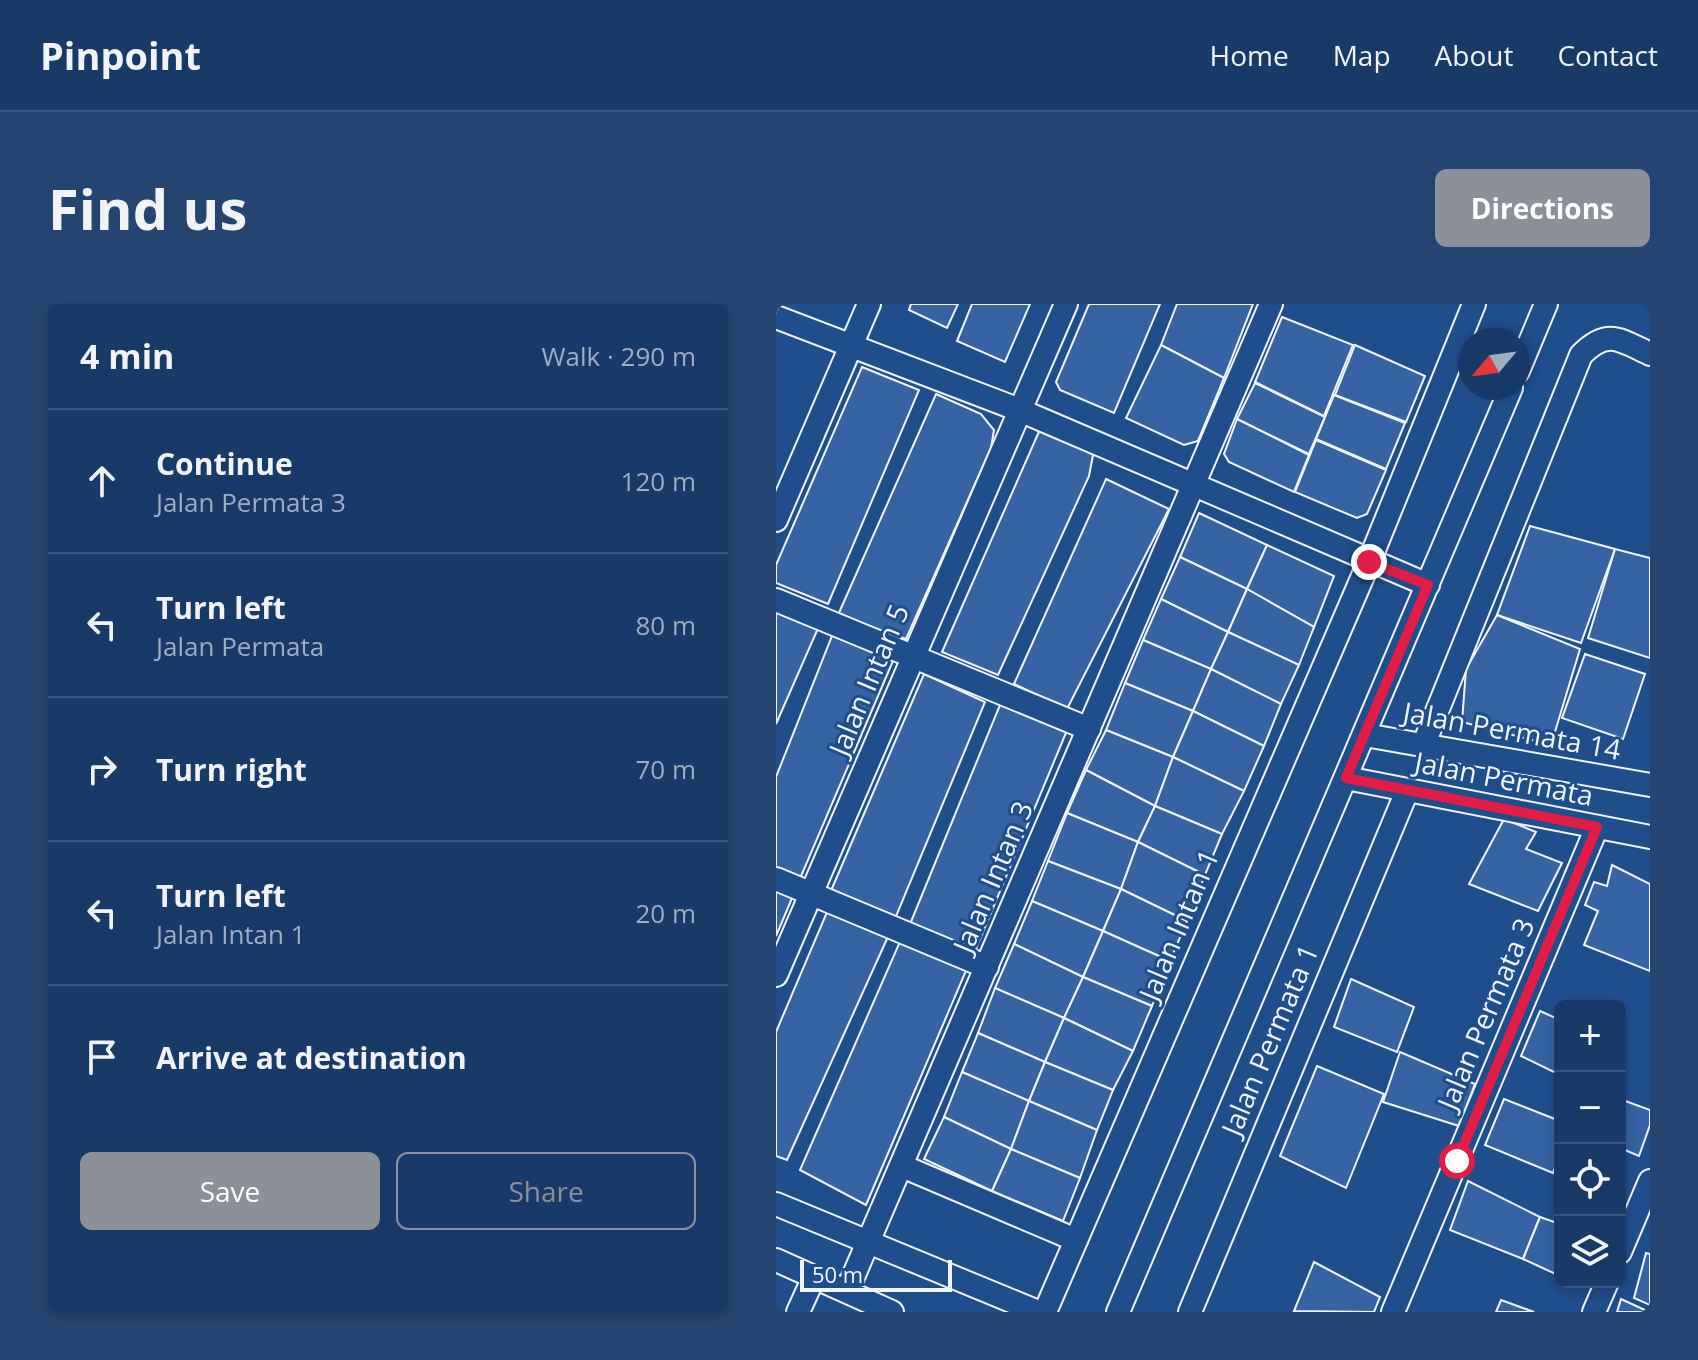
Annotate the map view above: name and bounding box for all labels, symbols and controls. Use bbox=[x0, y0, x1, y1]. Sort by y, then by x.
text: Pinpoint bbox=[40, 29, 201, 81]
text: Home bbox=[1210, 36, 1289, 74]
text: Map bbox=[1333, 36, 1391, 74]
text: About bbox=[1435, 36, 1513, 74]
text: Contact bbox=[1557, 36, 1658, 74]
button: Directions bbox=[1435, 169, 1650, 247]
text: Find us bbox=[48, 170, 247, 246]
north arrow bbox=[1458, 328, 1530, 400]
text: 4 min bbox=[80, 333, 174, 379]
text: Walk · 290 m bbox=[542, 338, 696, 374]
text: Continue bbox=[156, 443, 293, 484]
icon: ahead bbox=[80, 459, 124, 503]
text: 120 m bbox=[621, 463, 696, 499]
text: Jalan Permata 3 bbox=[156, 484, 346, 520]
route end bbox=[1351, 544, 1387, 580]
text: Turn left bbox=[156, 587, 286, 628]
street label: Jalan Intan 5 bbox=[818, 598, 917, 764]
icon: left bbox=[80, 603, 124, 647]
text: 80 m bbox=[635, 607, 696, 643]
text: Jalan Permata bbox=[156, 628, 324, 664]
street label: Jalan Permata 14 bbox=[1397, 692, 1624, 768]
street label: Jalan Permata bbox=[1409, 742, 1597, 814]
icon: right bbox=[80, 747, 124, 791]
text: Turn right bbox=[156, 749, 307, 790]
text: 70 m bbox=[635, 751, 696, 787]
street label: Jalan Intan 3 bbox=[942, 795, 1041, 961]
street label: Jalan Intan 1 bbox=[1128, 843, 1227, 1009]
text: Turn left bbox=[156, 875, 286, 916]
icon: left bbox=[80, 891, 124, 935]
text: 20 m bbox=[635, 895, 696, 931]
street label: Jalan Permata 3 bbox=[1426, 912, 1543, 1118]
text: Jalan Intan 1 bbox=[156, 916, 306, 952]
street label: Jalan Permata 1 bbox=[1210, 938, 1327, 1144]
map controls bbox=[1554, 1000, 1626, 1288]
button: + bbox=[1554, 1000, 1626, 1072]
icon: arrive bbox=[80, 1035, 124, 1079]
text: Arrive at destination bbox=[156, 1037, 467, 1078]
button: − bbox=[1554, 1072, 1626, 1144]
route start bbox=[1439, 1143, 1475, 1179]
button: locate bbox=[1554, 1144, 1626, 1216]
button: Save bbox=[80, 1152, 380, 1230]
button: Share bbox=[396, 1152, 696, 1230]
button: layers bbox=[1554, 1216, 1626, 1288]
scale bar bbox=[800, 1256, 952, 1292]
text: 50 m bbox=[812, 1259, 863, 1289]

